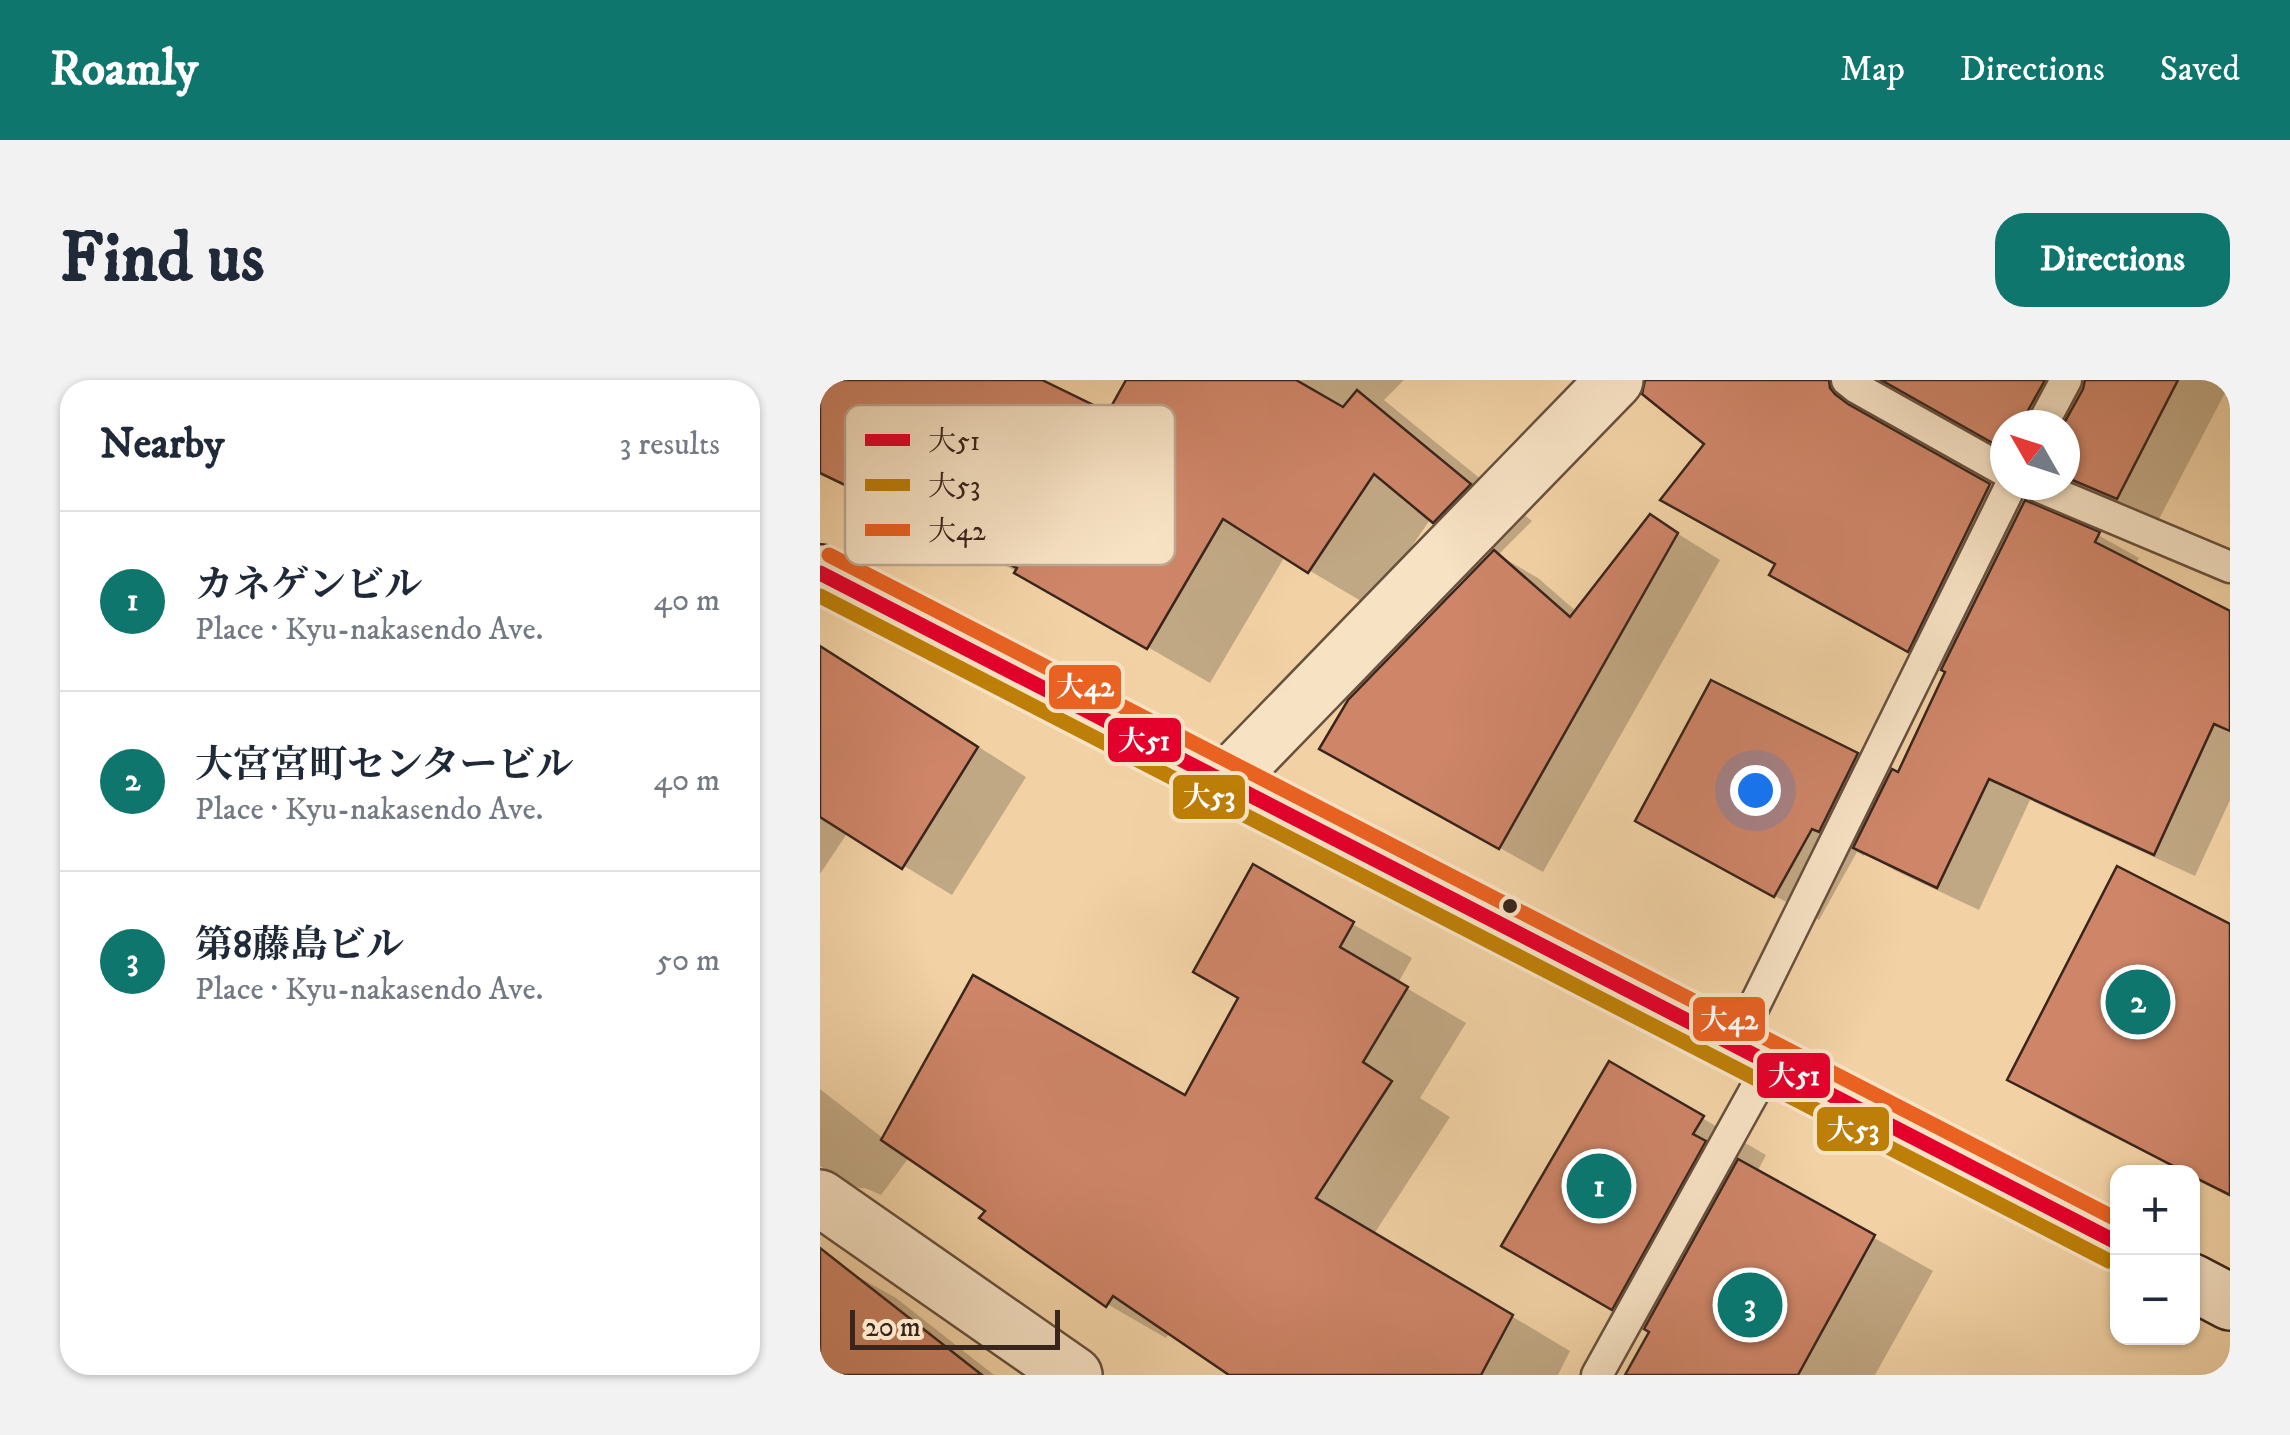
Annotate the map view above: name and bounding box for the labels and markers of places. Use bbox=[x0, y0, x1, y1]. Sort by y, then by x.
unlabelled marker bbox=[1500, 896, 1520, 916]
pin: 2 bbox=[2106, 964, 2170, 1040]
pin: 1 bbox=[1566, 1148, 1632, 1224]
pin: 3 bbox=[1718, 1268, 1782, 1342]

